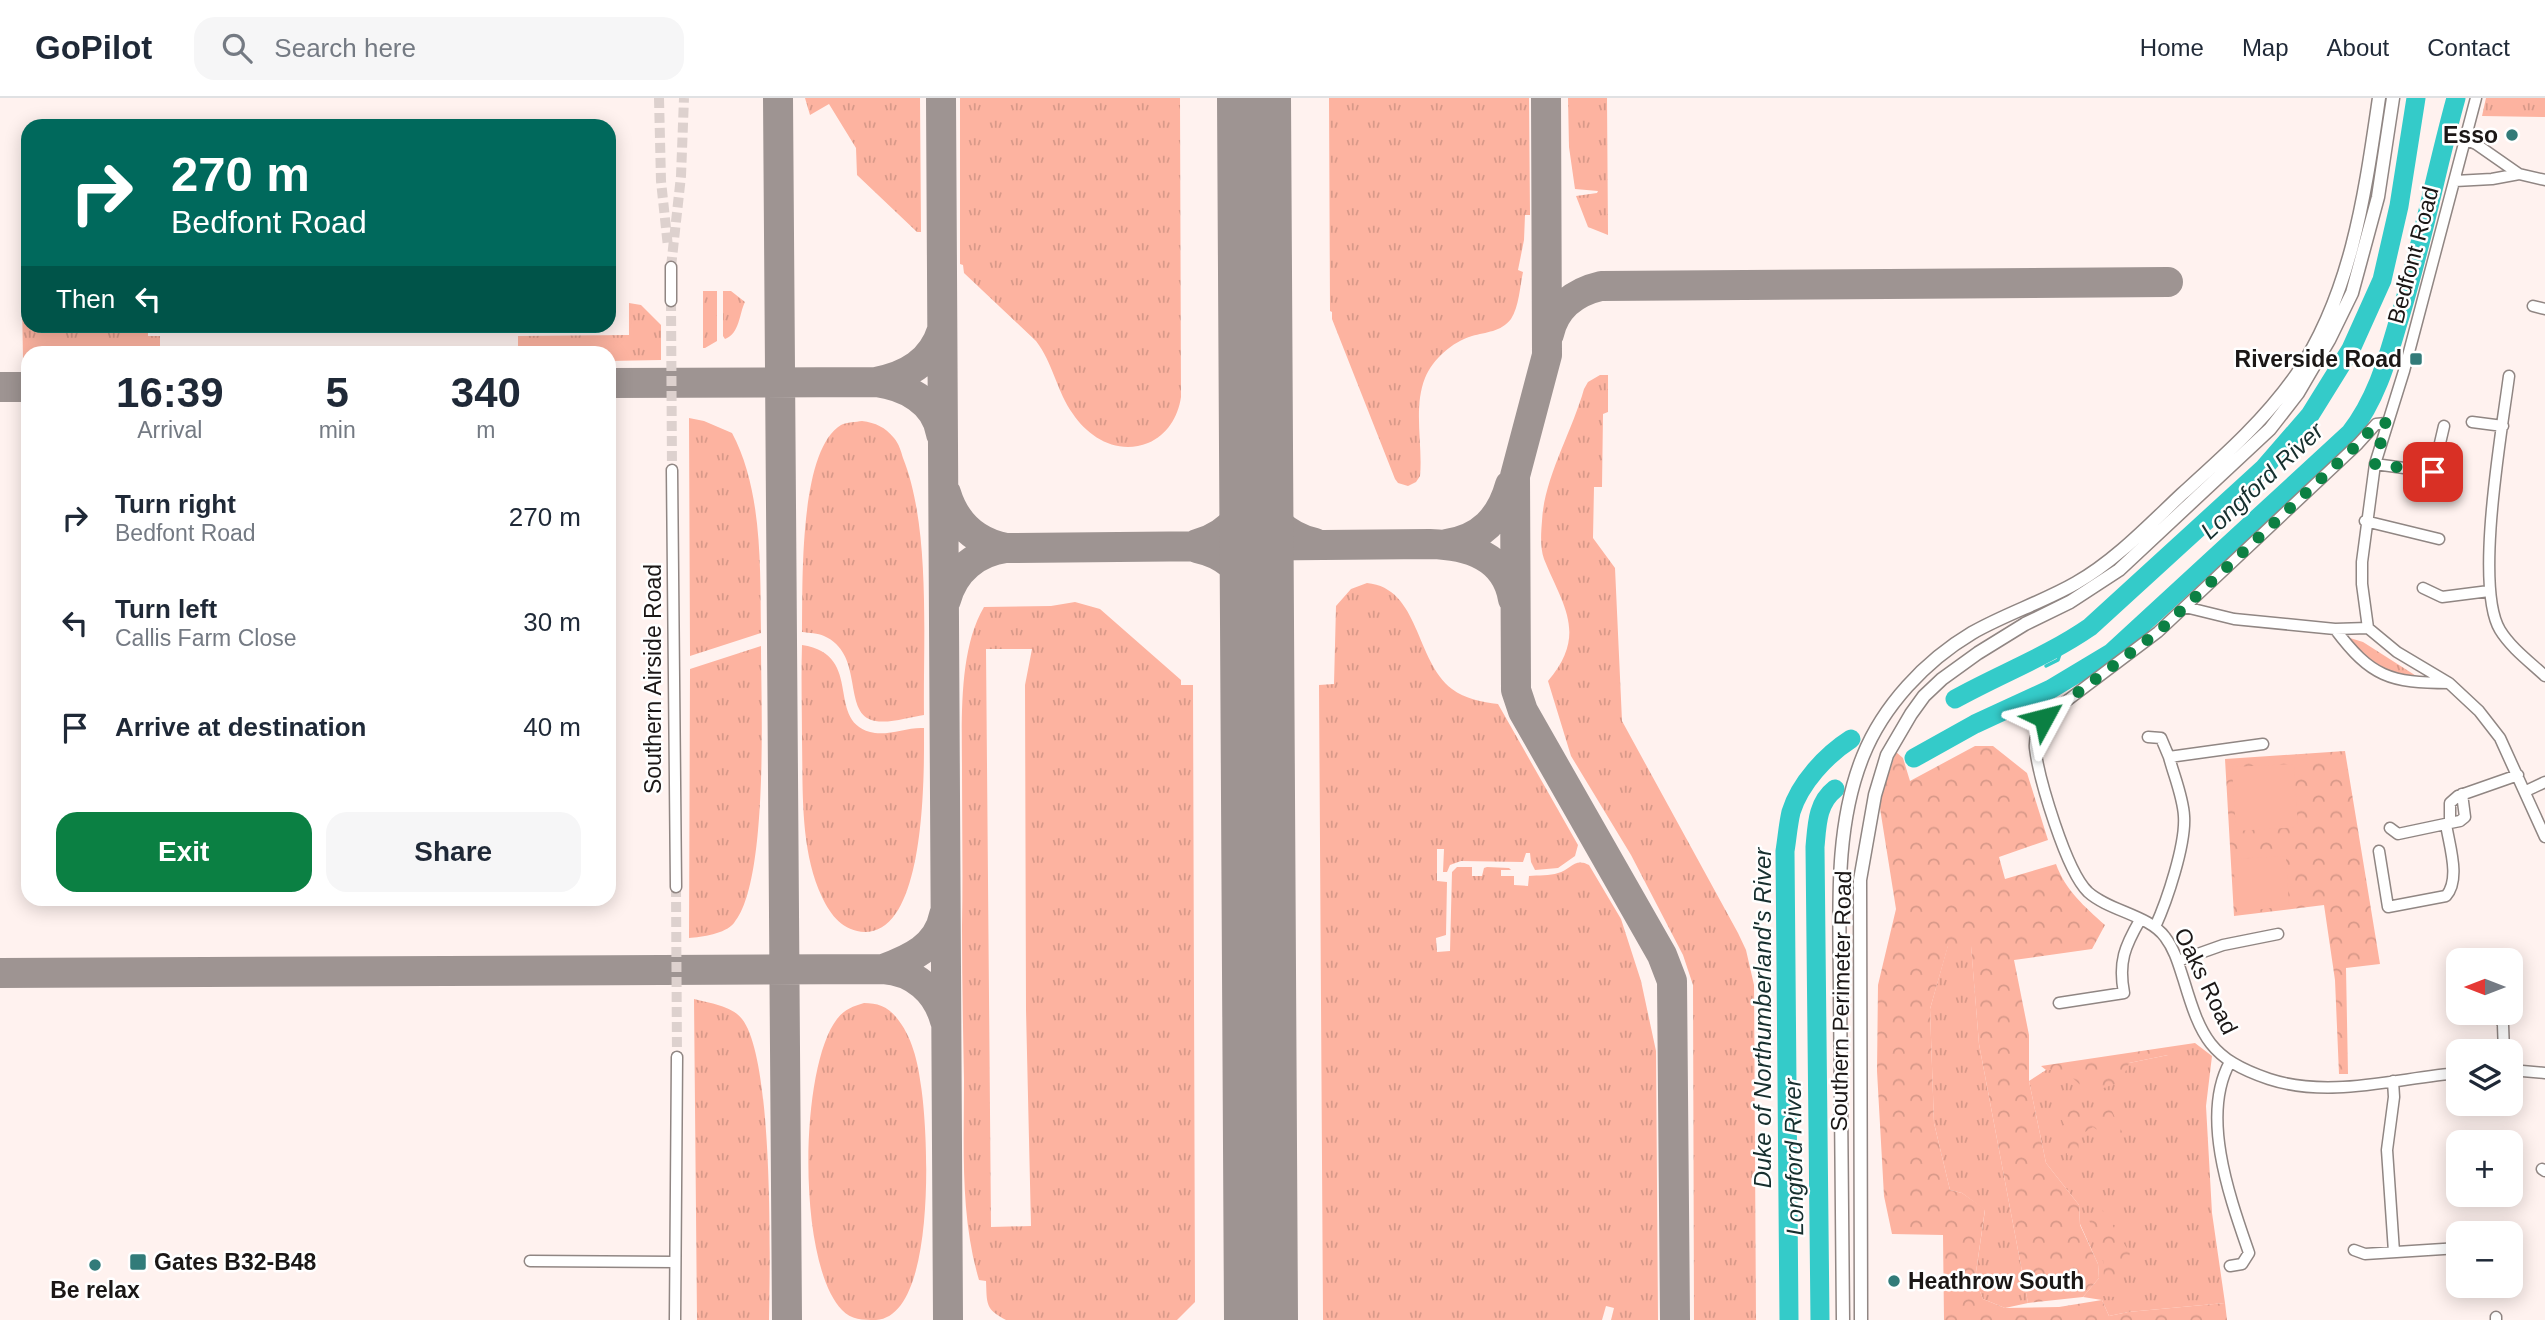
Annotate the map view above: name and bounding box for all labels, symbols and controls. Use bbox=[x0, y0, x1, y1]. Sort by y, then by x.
search box bbox=[194, 17, 684, 80]
text: GoPilot bbox=[35, 29, 152, 66]
icon: search bbox=[218, 29, 256, 67]
text: Search here bbox=[274, 33, 416, 63]
text: Home bbox=[2140, 34, 2204, 61]
text: Map bbox=[2242, 34, 2289, 61]
text: About bbox=[2327, 34, 2389, 61]
text: Contact bbox=[2427, 34, 2510, 61]
place label: Esso bbox=[2443, 122, 2498, 148]
marker: Esso bbox=[2504, 127, 2520, 143]
icon: right bbox=[56, 147, 147, 238]
text: 270 m bbox=[171, 147, 310, 201]
street label: Bedfont Road bbox=[2382, 184, 2444, 326]
text: Bedfont Road bbox=[171, 204, 367, 240]
icon: left bbox=[129, 280, 167, 318]
text: Then bbox=[56, 284, 115, 314]
place label: Riverside Road bbox=[2235, 346, 2402, 372]
marker: Riverside Road bbox=[2408, 351, 2424, 367]
text: 16:39 bbox=[116, 369, 224, 416]
text: 5 bbox=[325, 369, 349, 416]
text: 340 bbox=[451, 369, 521, 416]
water label: Longford River bbox=[2195, 416, 2329, 544]
text: Arrival bbox=[137, 417, 202, 443]
text: min bbox=[319, 417, 356, 443]
text: m bbox=[476, 417, 495, 443]
pin bbox=[2403, 442, 2463, 502]
icon: arrive bbox=[2414, 453, 2452, 491]
text: Turn right bbox=[115, 489, 236, 519]
icon: right bbox=[56, 499, 94, 537]
text: 270 m bbox=[509, 502, 581, 532]
text: Bedfont Road bbox=[115, 520, 256, 546]
street label: Southern Airside Road bbox=[640, 564, 666, 794]
text: Turn left bbox=[115, 594, 217, 624]
icon: left bbox=[56, 604, 94, 642]
text: 30 m bbox=[523, 607, 581, 637]
text: Callis Farm Close bbox=[115, 625, 296, 651]
position arrow bbox=[2007, 681, 2081, 755]
icon: arrive bbox=[56, 709, 94, 747]
text: Arrive at destination bbox=[115, 712, 366, 742]
text: 40 m bbox=[523, 712, 581, 742]
button: Exit bbox=[56, 812, 312, 892]
button: Share bbox=[326, 812, 581, 892]
water label: Duke of Northumberland's River bbox=[1749, 847, 1776, 1188]
street label: Southern Perimeter Road bbox=[1826, 870, 1856, 1132]
street label: Oaks Road bbox=[2169, 924, 2243, 1038]
north arrow bbox=[2446, 948, 2524, 1026]
map controls bbox=[2446, 948, 2523, 1298]
button: layers bbox=[2446, 1039, 2523, 1116]
water label: Longford River bbox=[1779, 1077, 1808, 1236]
button: + bbox=[2446, 1130, 2523, 1207]
button: − bbox=[2446, 1221, 2523, 1298]
place label: Gates B32-B48 bbox=[154, 1249, 317, 1275]
marker: Gates B32-B48 bbox=[128, 1252, 148, 1272]
marker: Be relax bbox=[87, 1257, 103, 1273]
place label: Heathrow South bbox=[1908, 1268, 2084, 1294]
marker: Heathrow South bbox=[1886, 1273, 1902, 1289]
place label: Be relax bbox=[50, 1277, 140, 1303]

